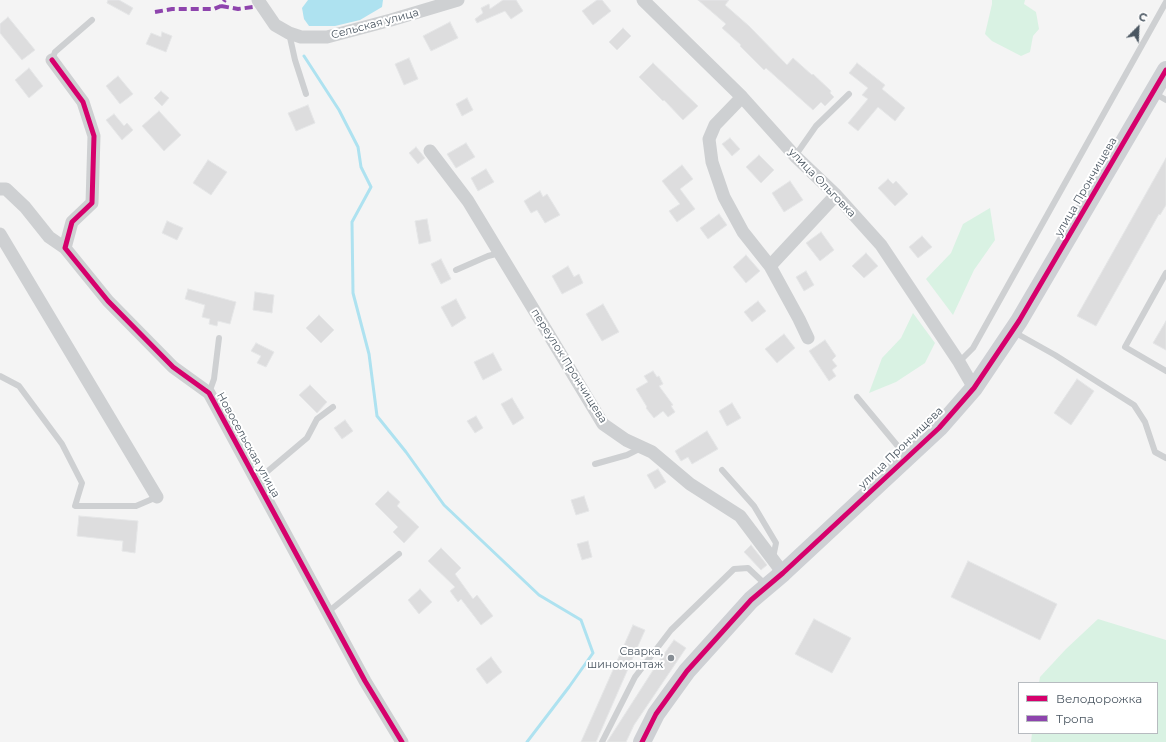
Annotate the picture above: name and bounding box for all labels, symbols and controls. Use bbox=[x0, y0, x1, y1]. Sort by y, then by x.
street label: Сельская улица bbox=[330, 6, 420, 42]
north arrow bbox=[1118, 8, 1158, 48]
text: С bbox=[1136, 9, 1149, 25]
street label: улица Прончищева bbox=[1052, 135, 1120, 239]
street label: улица Ольговка bbox=[786, 146, 858, 220]
street label: переулок Прончищева bbox=[528, 306, 610, 426]
street label: Новосельская улица bbox=[214, 390, 282, 500]
street label: улица Прончищева bbox=[856, 404, 946, 492]
place label: Сварка, шиномонтаж bbox=[587, 645, 663, 671]
marker: Сварка, шиномонтаж bbox=[666, 653, 676, 663]
legend bbox=[1018, 682, 1158, 734]
text: Велодорожка bbox=[1056, 691, 1142, 706]
text: Тропа bbox=[1056, 711, 1094, 726]

